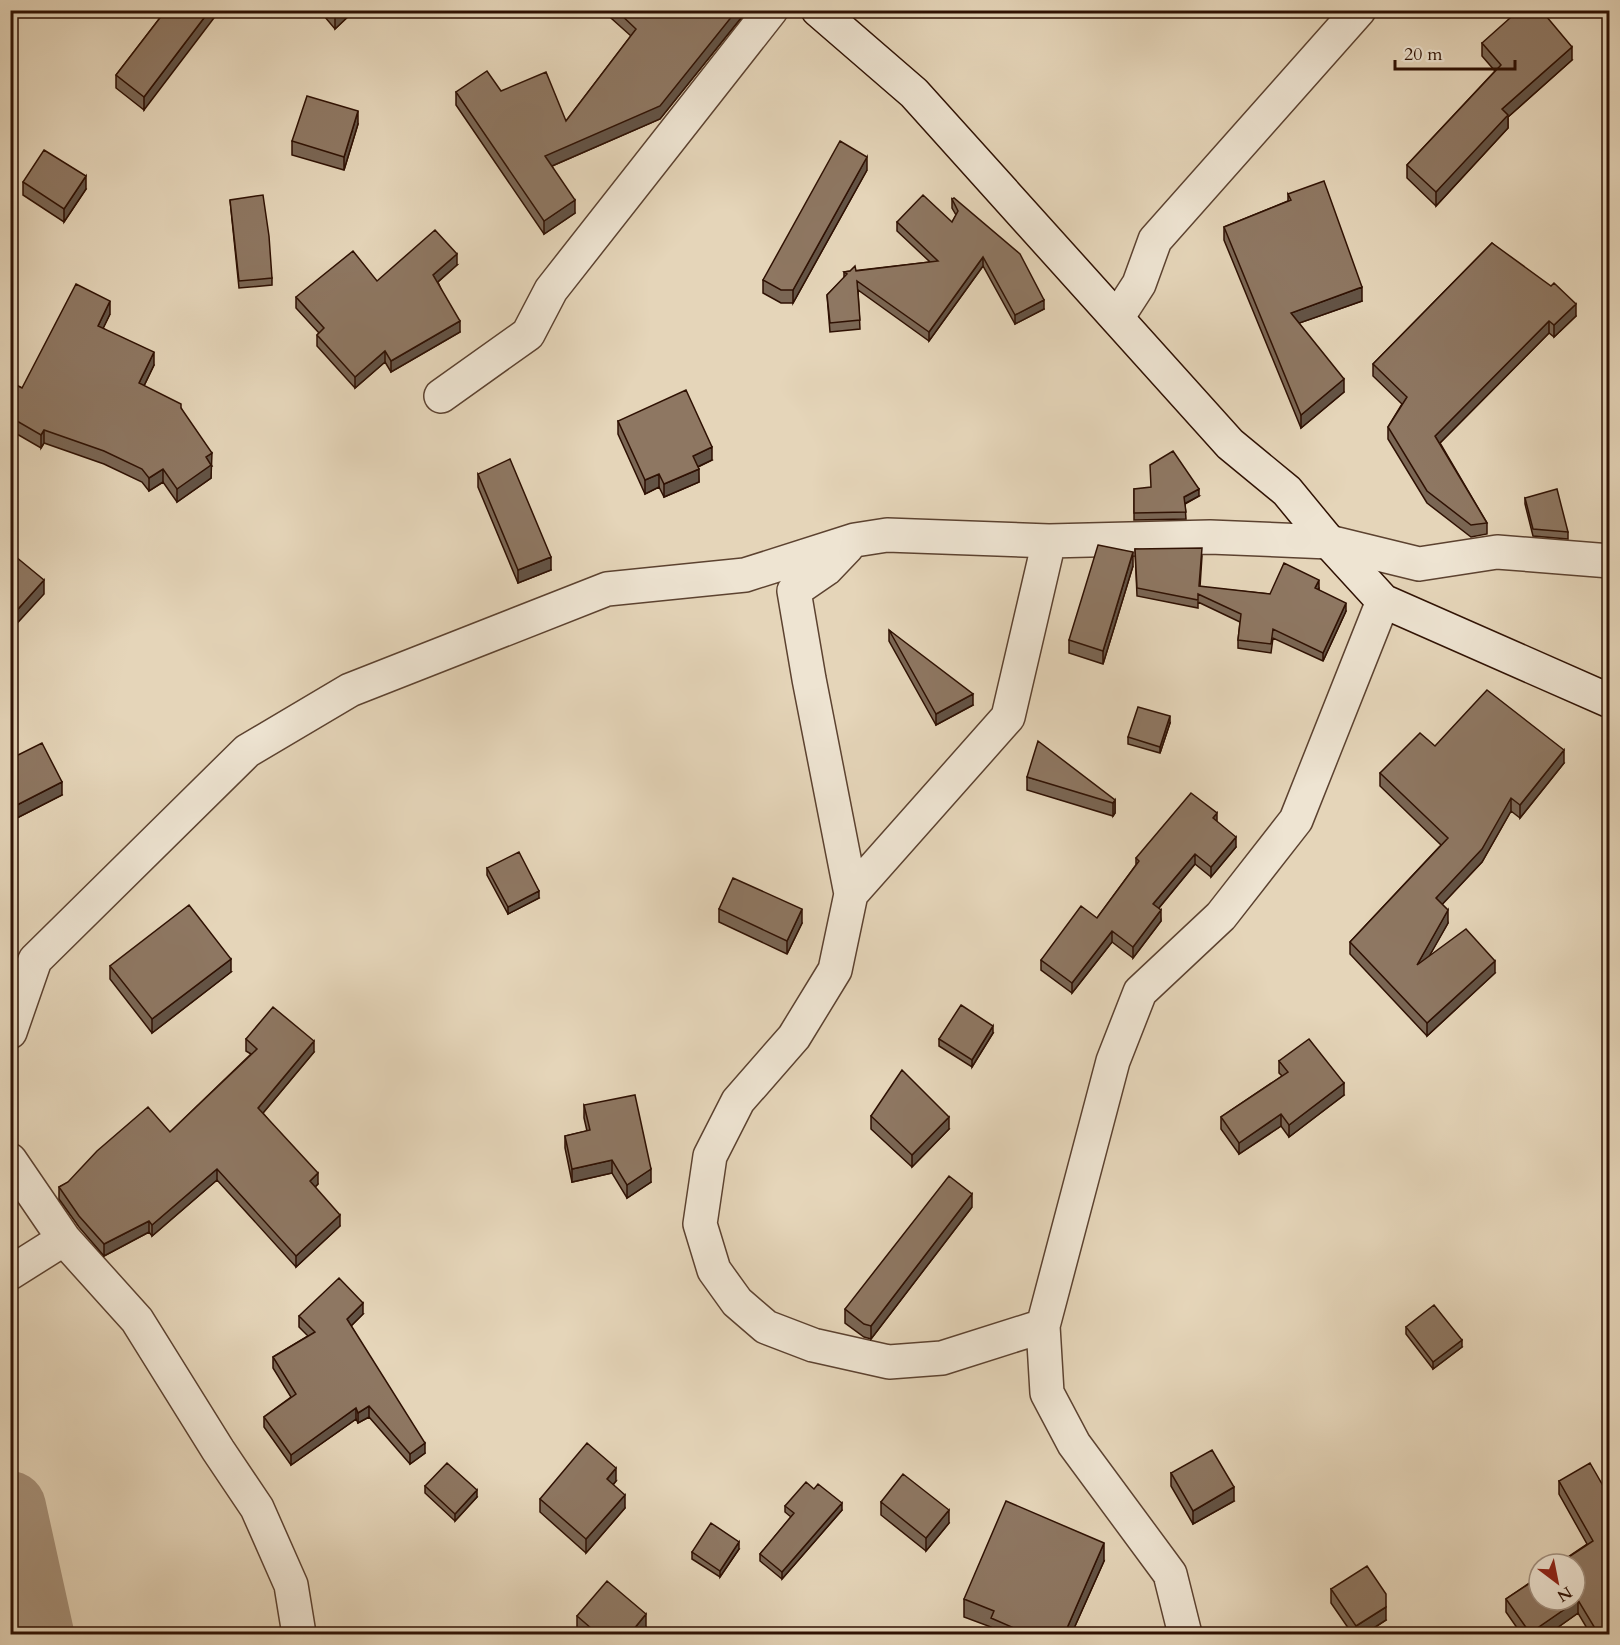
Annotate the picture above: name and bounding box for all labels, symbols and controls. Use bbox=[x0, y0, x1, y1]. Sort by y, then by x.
scale bar bbox=[1395, 33, 1515, 71]
text: 20 m bbox=[1404, 42, 1443, 67]
north arrow bbox=[1527, 1552, 1587, 1612]
text: N bbox=[1553, 1581, 1576, 1607]

